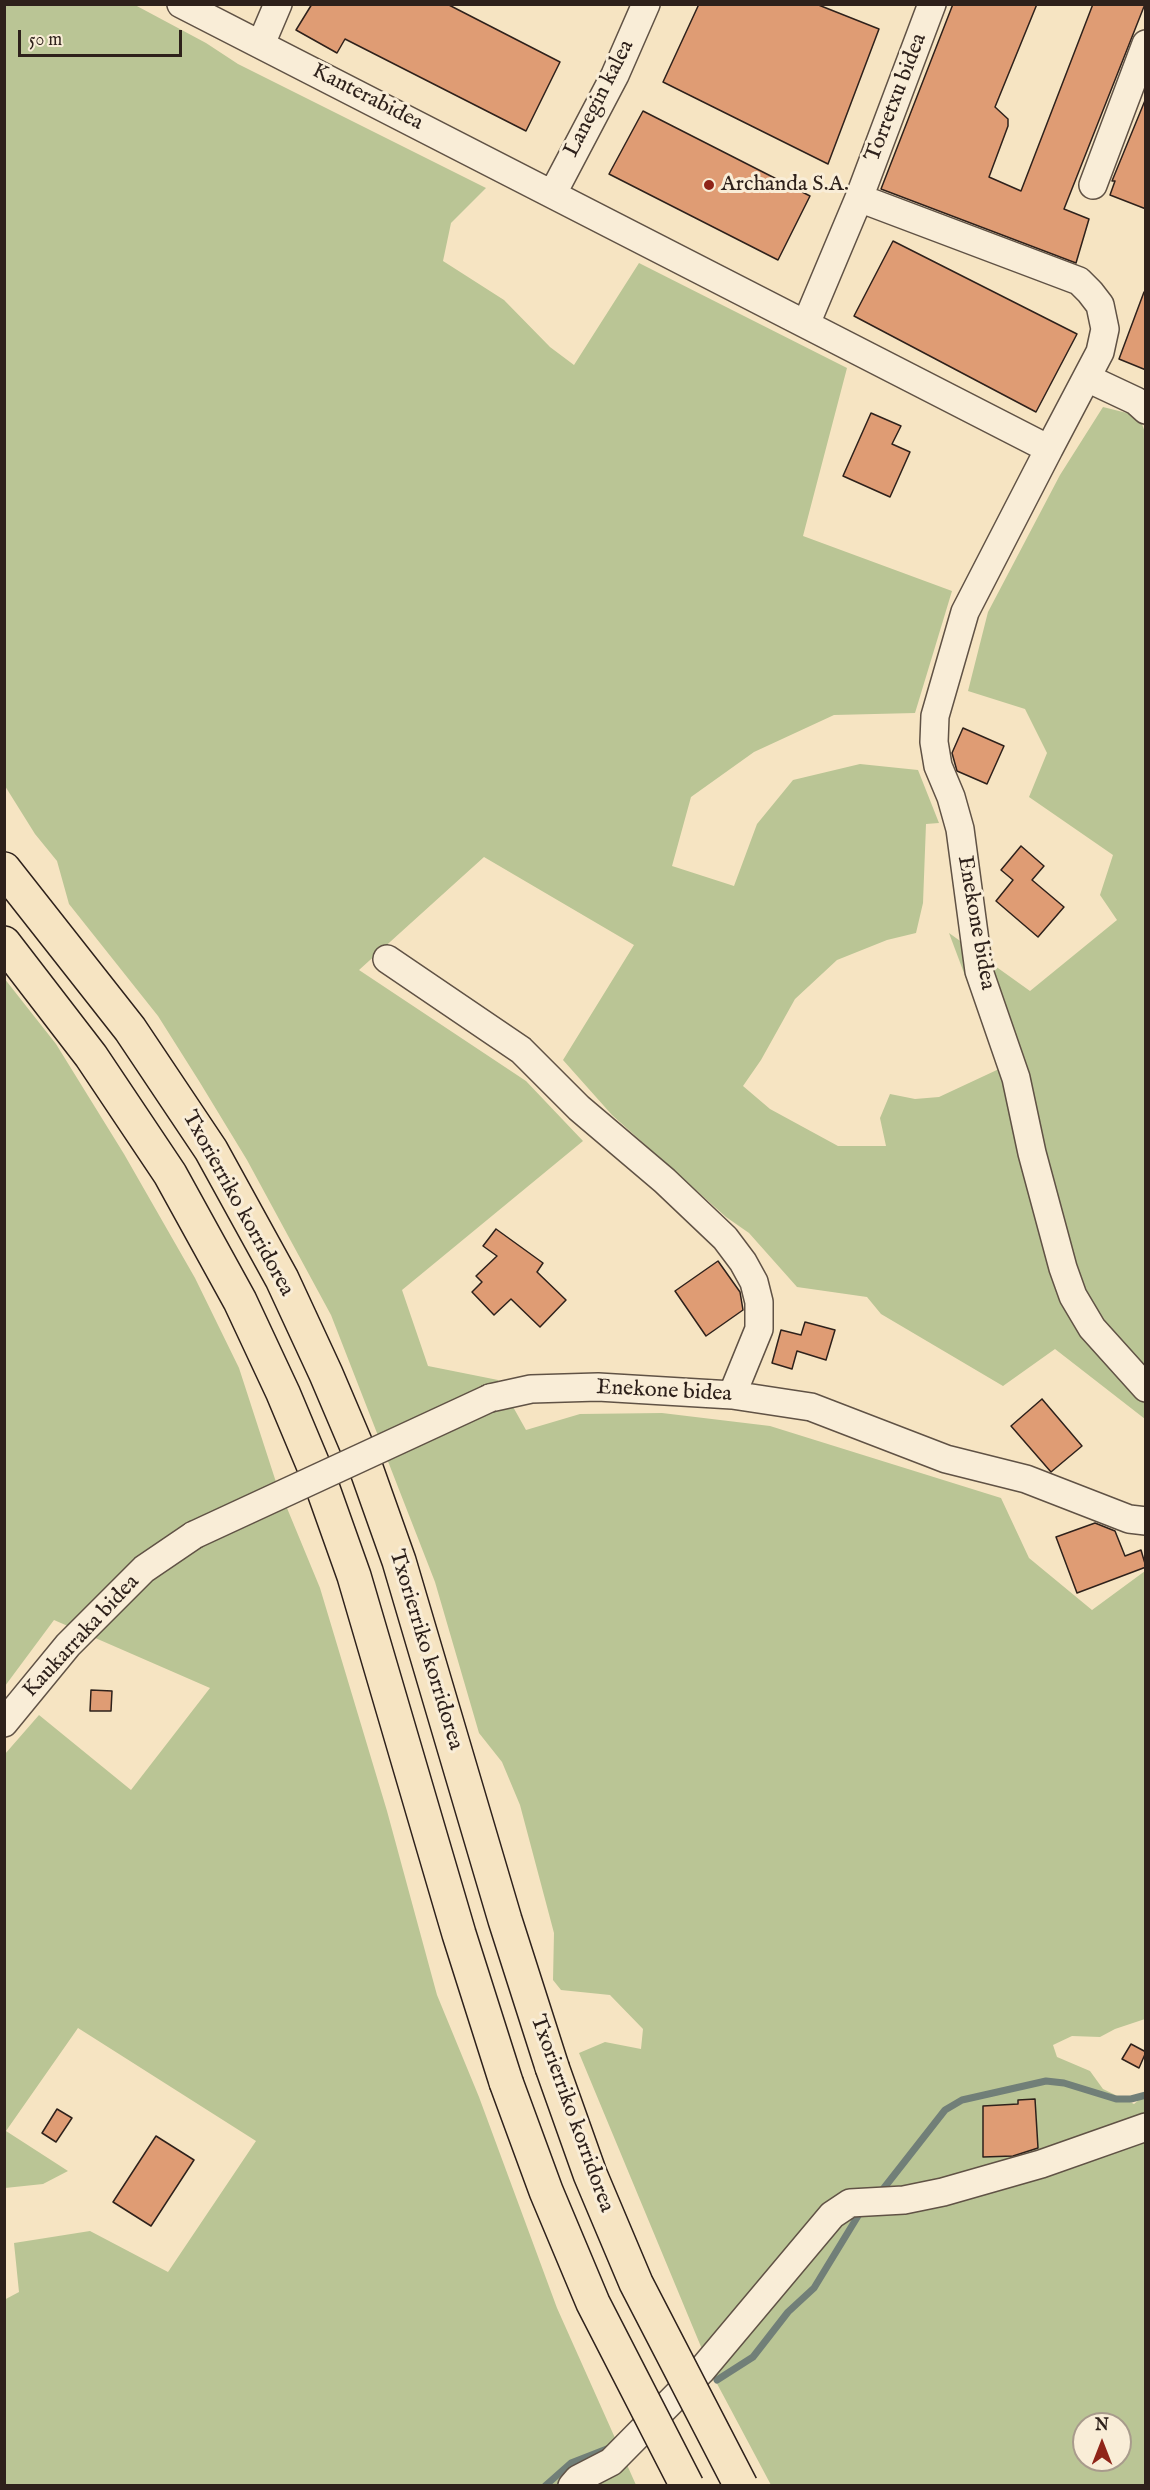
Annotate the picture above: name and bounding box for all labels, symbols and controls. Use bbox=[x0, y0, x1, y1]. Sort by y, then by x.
scale bar bbox=[21, 18, 184, 56]
text: 50 m bbox=[29, 29, 62, 52]
street label: Torretxu bidea bbox=[860, 30, 934, 166]
street label: Lanegin kalea bbox=[559, 36, 641, 162]
street label: Kanterabidea bbox=[307, 59, 427, 137]
place label: Archanda S.A. bbox=[721, 172, 849, 198]
marker: Archanda S.A. bbox=[702, 178, 716, 192]
street label: Enekone bidea bbox=[950, 854, 1000, 992]
street label: Txorierriko korridorea bbox=[175, 1107, 299, 1301]
street label: Enekone bidea bbox=[595, 1375, 733, 1409]
street label: Txorierriko korridorea bbox=[382, 1547, 468, 1753]
street label: Kaukarraka bidea bbox=[18, 1570, 146, 1704]
street label: Txorierriko korridorea bbox=[523, 2012, 619, 2216]
north arrow bbox=[1072, 2412, 1132, 2472]
text: N bbox=[1095, 2416, 1109, 2436]

